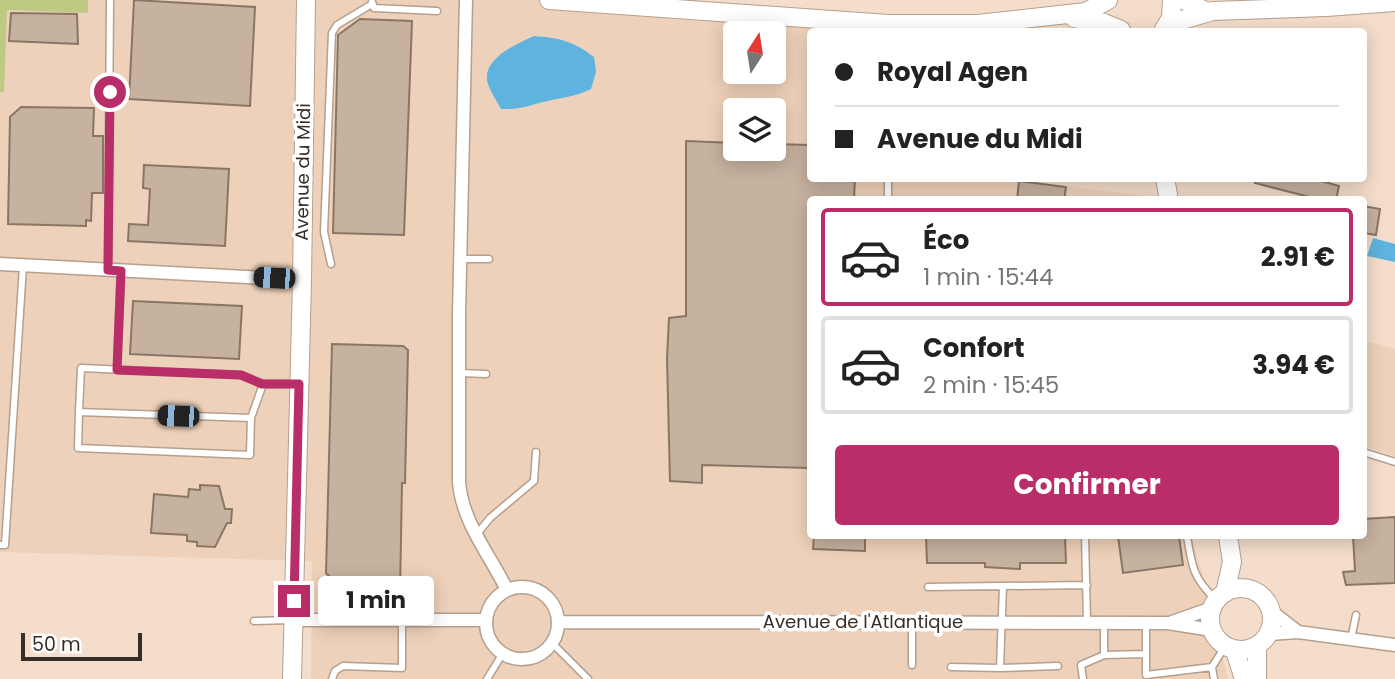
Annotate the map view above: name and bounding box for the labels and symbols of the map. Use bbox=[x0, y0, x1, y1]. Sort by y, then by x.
north arrow bbox=[723, 21, 786, 84]
route start bbox=[94, 76, 126, 108]
street label: Avenue du Midi bbox=[289, 103, 316, 241]
car bbox=[253, 266, 296, 290]
car bbox=[157, 405, 200, 427]
callout: 1 min bbox=[318, 576, 434, 626]
route end bbox=[278, 585, 310, 617]
street label: Avenue de l'Atlantique bbox=[763, 609, 963, 634]
scale bar bbox=[21, 630, 142, 662]

